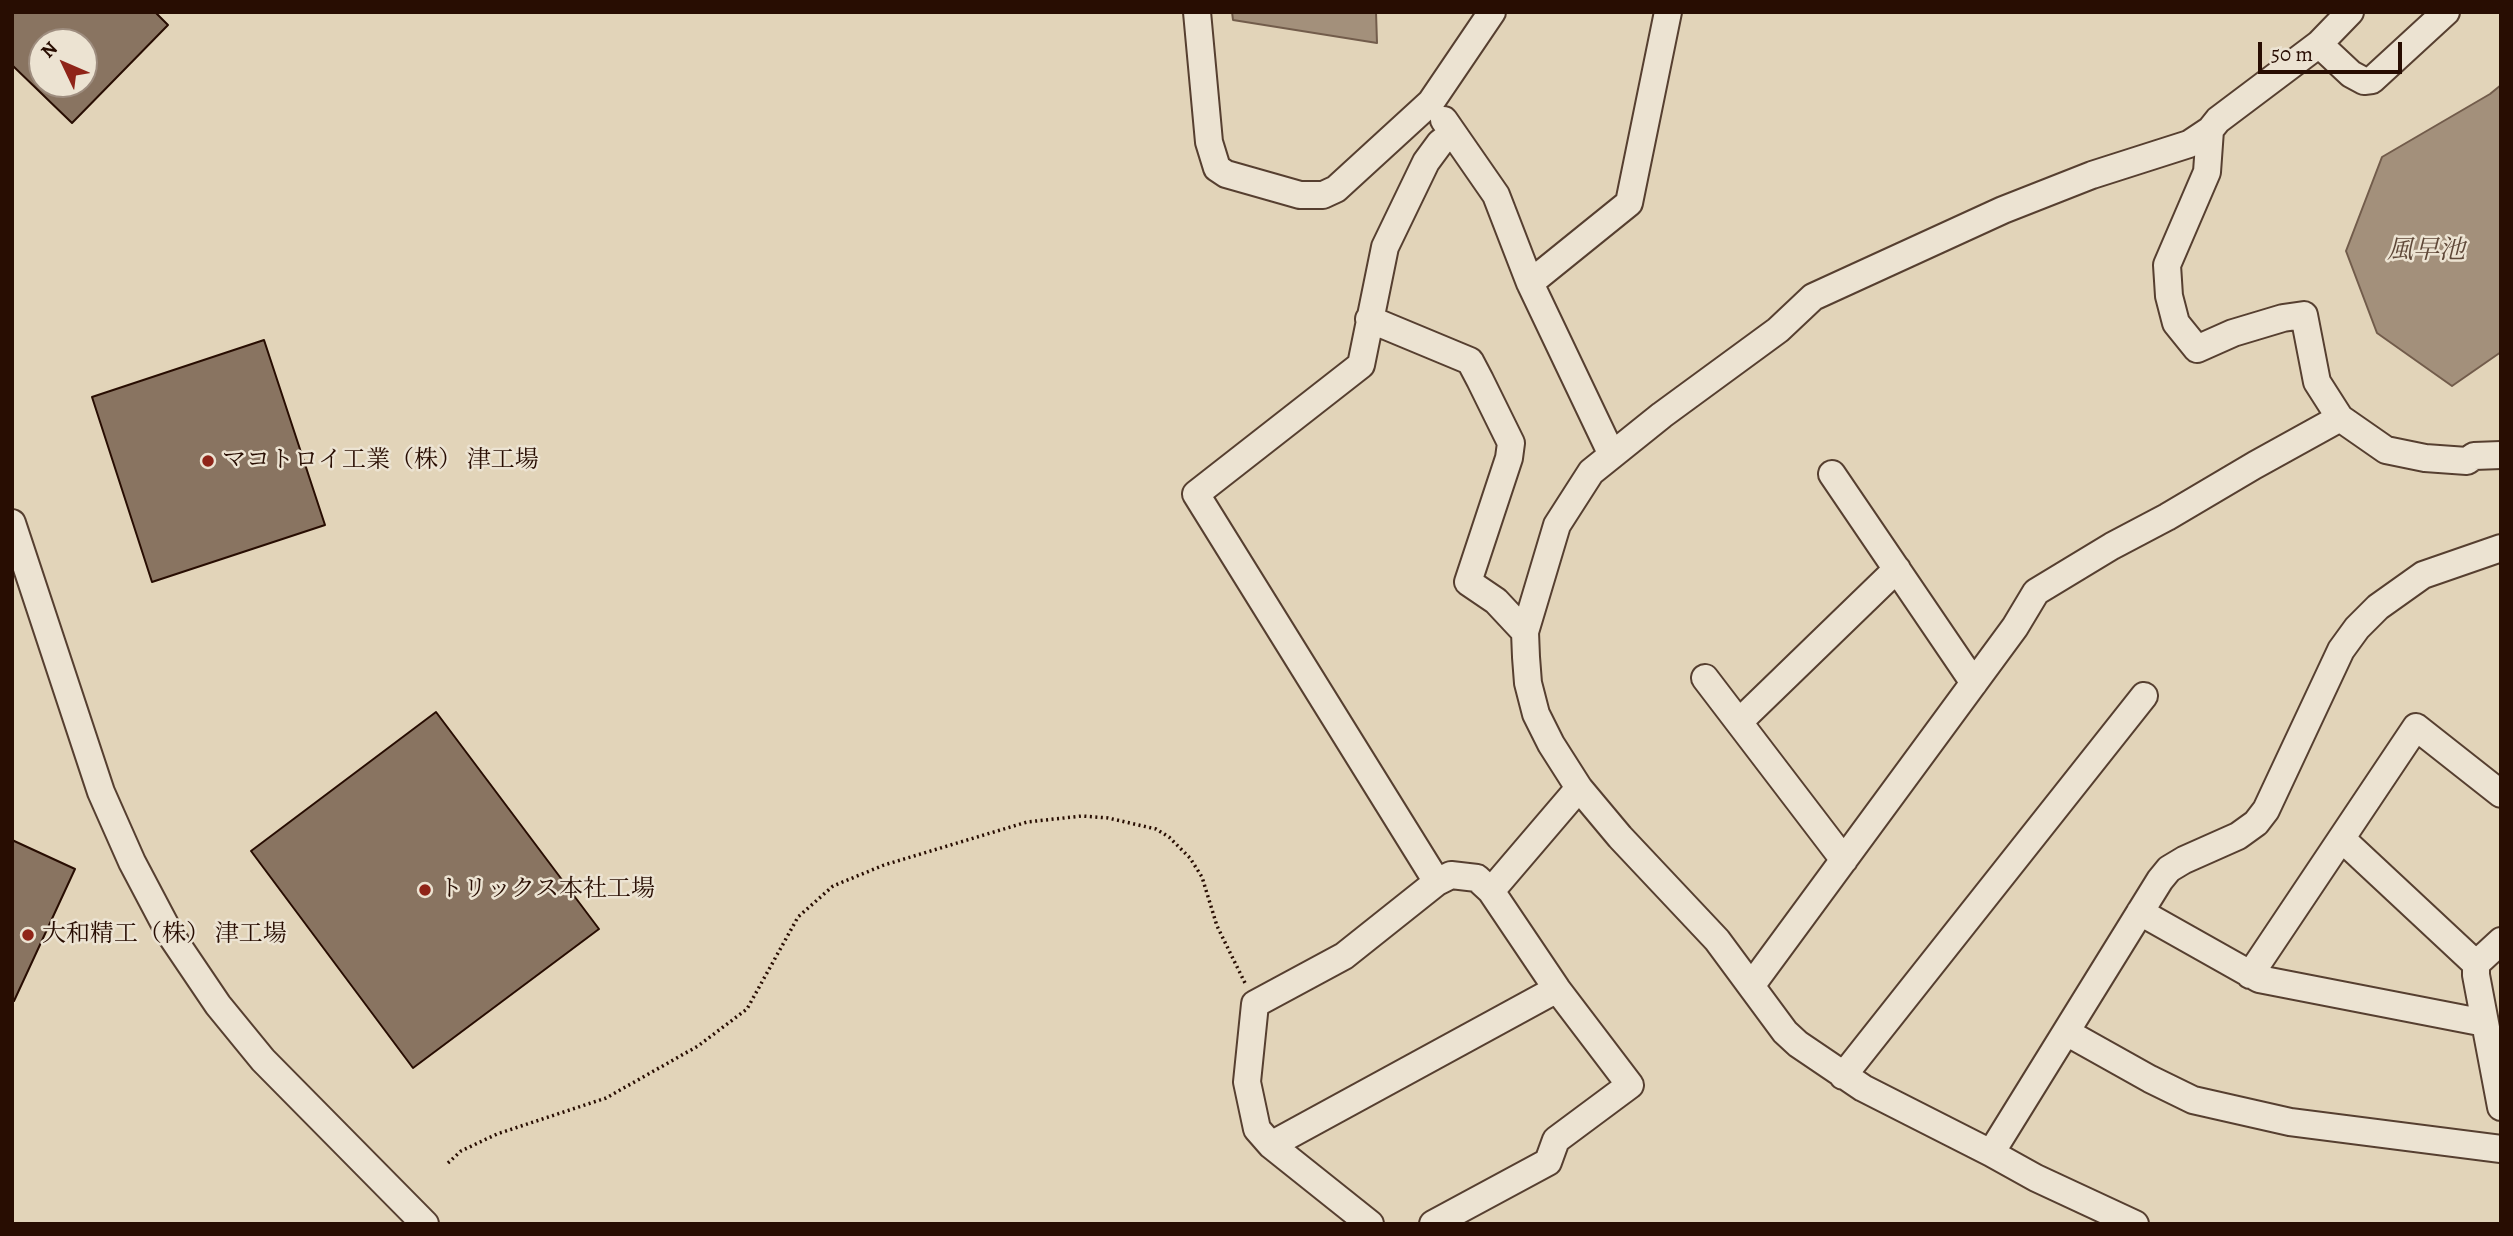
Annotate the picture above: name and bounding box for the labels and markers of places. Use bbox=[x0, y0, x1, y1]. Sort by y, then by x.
place label: マコトロイ工業（株） 津工場 bbox=[222, 447, 539, 475]
marker: マコトロイ工業（株） 津工場 bbox=[200, 453, 216, 469]
place label: トリックス本社工場 bbox=[439, 876, 655, 904]
marker: トリックス本社工場 bbox=[417, 882, 433, 898]
place label: 大和精工（株） 津工場 bbox=[42, 921, 287, 949]
marker: 大和精工（株） 津工場 bbox=[20, 927, 36, 943]

